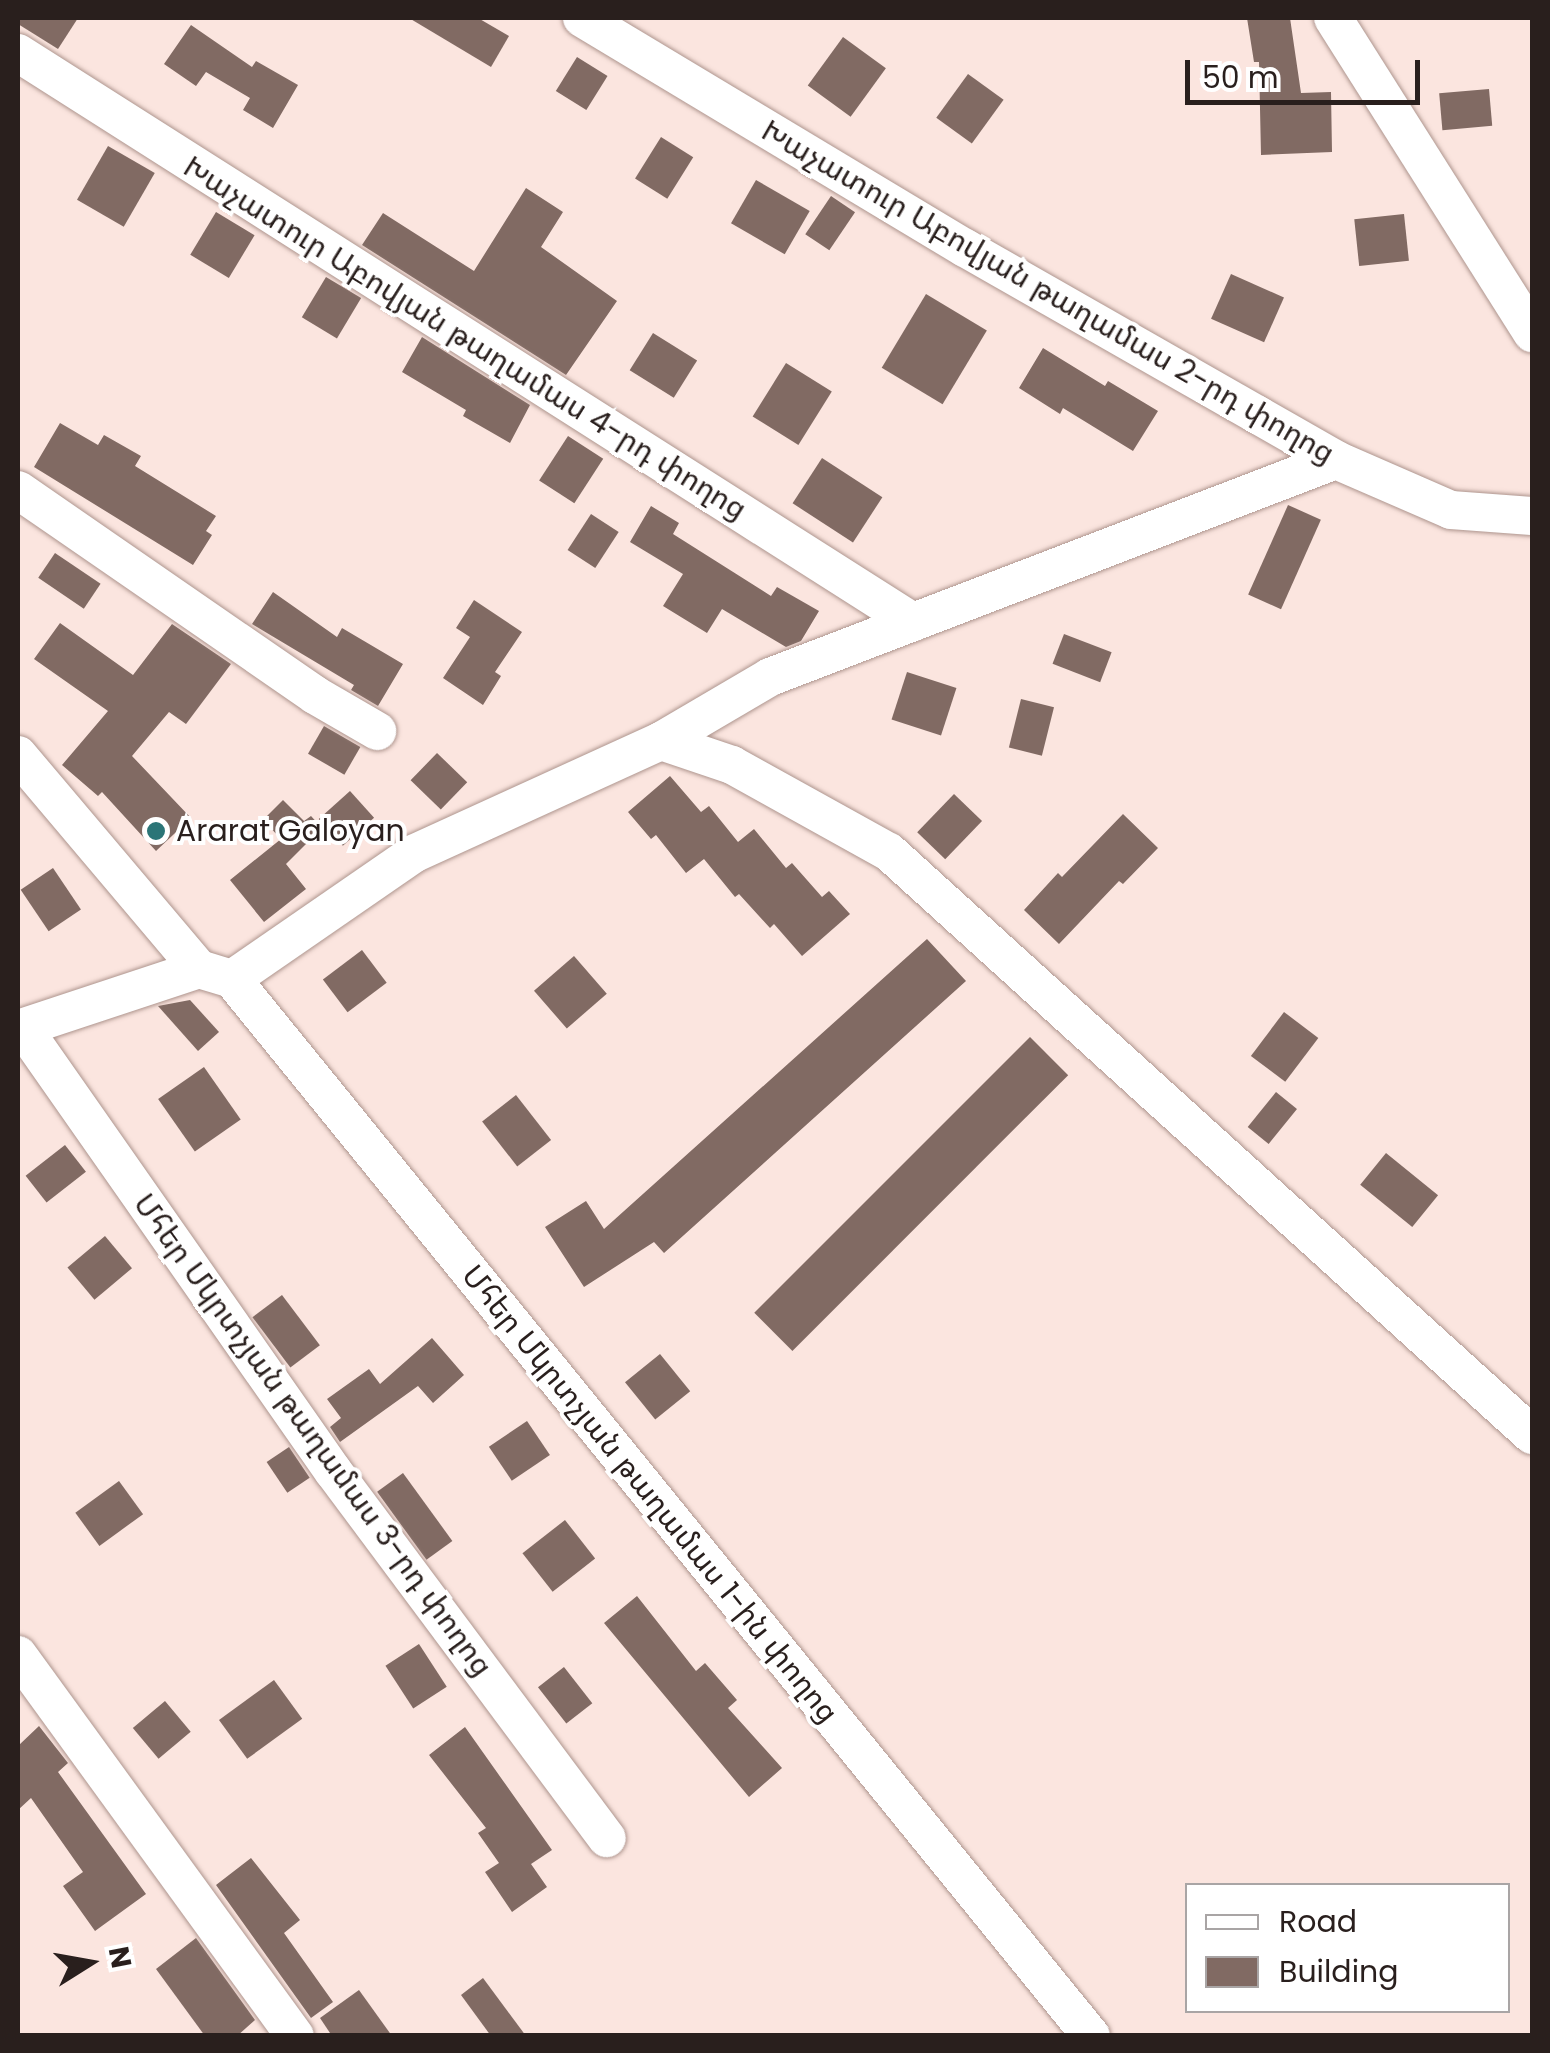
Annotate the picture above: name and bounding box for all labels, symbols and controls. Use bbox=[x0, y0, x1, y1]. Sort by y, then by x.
scale bar bbox=[1190, 40, 1425, 102]
text: 50 m bbox=[1202, 56, 1279, 99]
street label: Խաչատուր Աբովյան թաղամաս 2-րդ փողոց bbox=[755, 113, 1341, 471]
street label: Խաչատուր Աբովյան թաղամաս 4-րդ փողոց bbox=[177, 149, 753, 527]
place label: Ararat Galoyan bbox=[176, 813, 405, 849]
marker: Ararat Galoyan bbox=[145, 820, 167, 842]
street label: Մհեր Մկրտչյան թաղամաս 3-րդ փողոց bbox=[126, 1187, 500, 1683]
street label: Մհեր Մկրտչյան թաղամաս 1-ին փողոց bbox=[454, 1258, 846, 1730]
legend bbox=[1185, 1883, 1510, 2013]
text: Road bbox=[1279, 1900, 1357, 1943]
north arrow bbox=[40, 1913, 140, 2013]
text: N bbox=[99, 1943, 141, 1971]
text: Building bbox=[1279, 1950, 1399, 1993]

